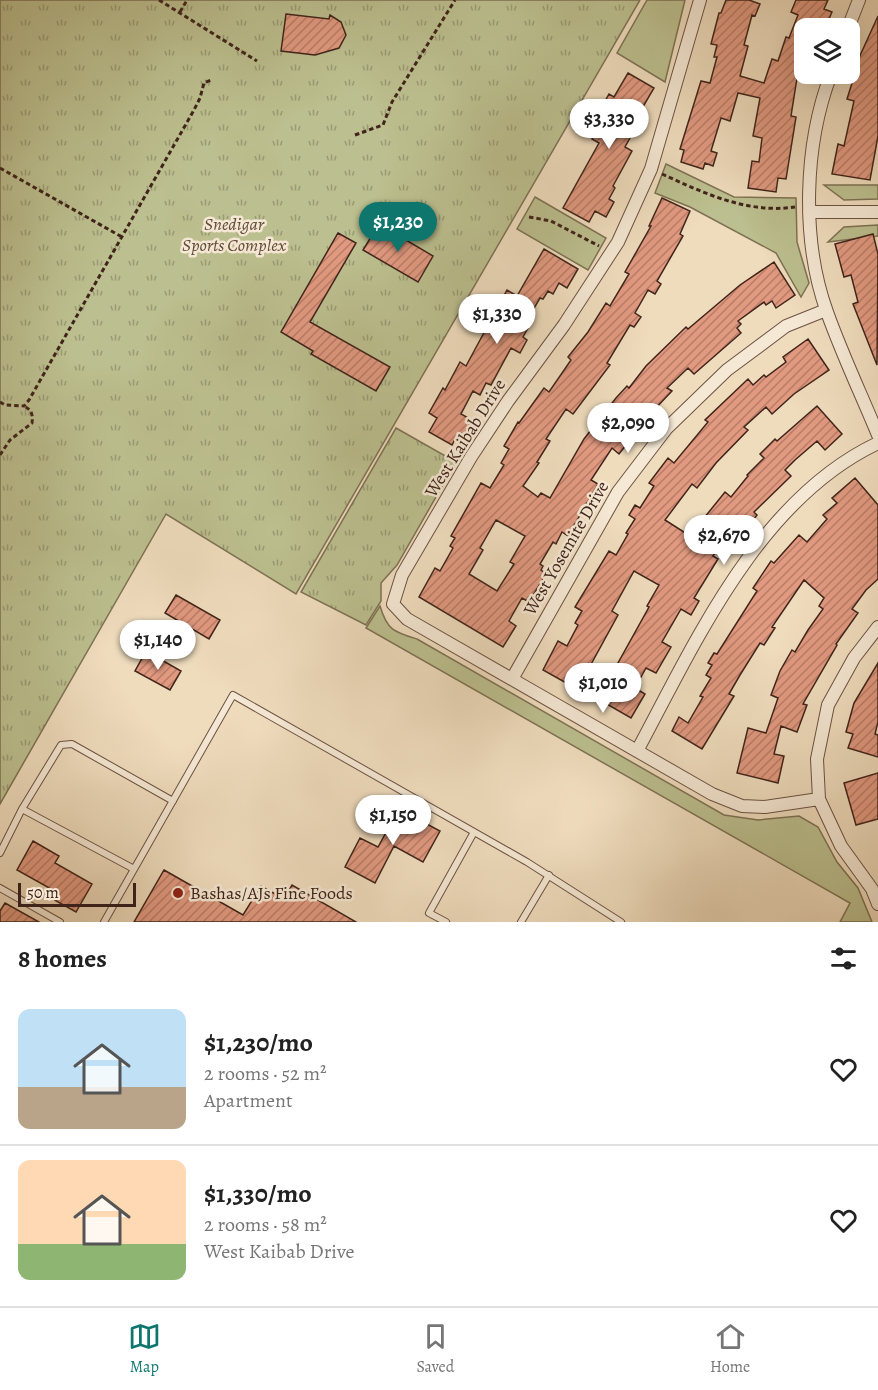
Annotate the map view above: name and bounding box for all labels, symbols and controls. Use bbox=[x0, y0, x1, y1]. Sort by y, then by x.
map controls bbox=[794, 18, 860, 84]
button: layers bbox=[794, 18, 860, 84]
pin: $3,330 bbox=[560, 99, 658, 150]
text: $3,330 bbox=[584, 105, 634, 132]
pin: $1,230 bbox=[349, 202, 447, 253]
text: $1,230 bbox=[373, 208, 423, 235]
park label: Snedigar Sports Complex bbox=[182, 212, 287, 257]
pin: $1,330 bbox=[448, 294, 546, 345]
text: $1,330 bbox=[472, 300, 522, 327]
street label: West Kaibab Drive bbox=[418, 374, 511, 503]
pin: $2,090 bbox=[579, 403, 677, 454]
text: $2,090 bbox=[601, 409, 655, 436]
street label: West Yosemite Drive bbox=[517, 476, 614, 620]
pin: $2,670 bbox=[675, 515, 773, 566]
text: $2,670 bbox=[698, 521, 750, 548]
pin: $1,140 bbox=[109, 620, 207, 671]
text: $1,140 bbox=[134, 626, 182, 653]
pin: $1,010 bbox=[554, 663, 652, 714]
text: $1,010 bbox=[578, 669, 628, 696]
pin: $1,150 bbox=[344, 795, 442, 846]
text: $1,150 bbox=[369, 801, 417, 828]
scale bar bbox=[18, 880, 136, 908]
place label: Bashas/AJs Fine Foods bbox=[190, 881, 353, 905]
text: 50 m bbox=[27, 882, 59, 904]
marker: Bashas/AJs Fine Foods bbox=[171, 886, 185, 900]
text: 8 homes bbox=[18, 941, 107, 976]
icon: filters bbox=[827, 942, 860, 975]
text: $1,230/mo bbox=[204, 1025, 313, 1060]
icon: home bbox=[66, 1033, 138, 1105]
icon: heart bbox=[827, 1053, 860, 1086]
text: 2 rooms · 52 m² bbox=[204, 1060, 327, 1087]
text: Apartment bbox=[204, 1087, 293, 1114]
text: $1,330/mo bbox=[204, 1176, 312, 1211]
icon: home bbox=[66, 1184, 138, 1256]
icon: heart bbox=[827, 1204, 860, 1237]
text: 2 rooms · 58 m² bbox=[204, 1211, 327, 1238]
text: West Kaibab Drive bbox=[204, 1238, 355, 1265]
tab: Map bbox=[128, 1320, 161, 1378]
tab: Saved bbox=[416, 1320, 454, 1378]
tab: Home bbox=[710, 1320, 750, 1378]

